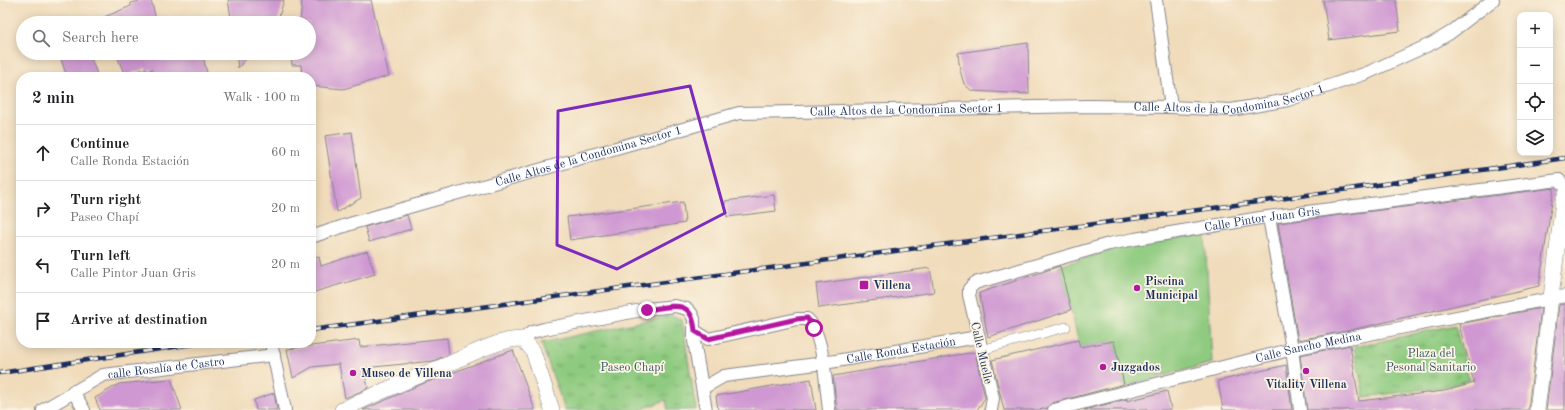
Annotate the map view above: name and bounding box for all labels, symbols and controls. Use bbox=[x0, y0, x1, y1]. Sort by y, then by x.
map controls bbox=[1517, 12, 1553, 156]
button: + bbox=[1517, 12, 1553, 48]
search box bbox=[16, 16, 316, 60]
icon: search bbox=[30, 27, 52, 49]
text: Search here bbox=[62, 31, 139, 46]
button: − bbox=[1517, 48, 1553, 84]
street label: Calle Altos de la Condomina Sector 1 bbox=[1134, 83, 1326, 117]
button: locate bbox=[1517, 84, 1553, 120]
text: 2 min bbox=[32, 90, 75, 107]
text: Walk · 100 m bbox=[223, 91, 300, 104]
street label: Calle Altos de la Condomina Sector 1 bbox=[810, 103, 1003, 119]
button: layers bbox=[1517, 120, 1553, 156]
street label: Calle Altos de la Condomina Sector 1 bbox=[494, 125, 683, 189]
text: Continue bbox=[70, 137, 129, 152]
icon: ahead bbox=[32, 142, 54, 164]
text: 60 m bbox=[271, 146, 300, 159]
text: Calle Ronda Estación bbox=[70, 155, 190, 168]
text: Turn right bbox=[70, 193, 141, 208]
icon: right bbox=[32, 198, 54, 220]
text: 20 m bbox=[271, 202, 300, 215]
street label: Calle Pintor Juan Gris bbox=[1204, 205, 1320, 234]
text: Paseo Chapí bbox=[70, 211, 139, 224]
text: Turn left bbox=[70, 249, 130, 264]
icon: left bbox=[32, 254, 54, 276]
text: 20 m bbox=[271, 258, 300, 271]
text: Calle Pintor Juan Gris bbox=[70, 267, 196, 280]
place label: Piscina Municipal bbox=[1145, 276, 1198, 302]
marker: Villena bbox=[858, 279, 870, 291]
place label: Villena bbox=[873, 280, 911, 292]
marker: Piscina Municipal bbox=[1132, 283, 1142, 293]
route end bbox=[638, 301, 656, 319]
icon: arrive bbox=[32, 310, 54, 332]
text: Arrive at destination bbox=[70, 313, 208, 328]
route start bbox=[805, 319, 823, 337]
street label: Calle Muelle bbox=[968, 321, 994, 386]
street label: Calle Sancho Medina bbox=[1254, 331, 1362, 365]
street label: Calle Ronda Estación bbox=[846, 336, 957, 366]
park label: Plaza del Pesonal Sanitario bbox=[1386, 348, 1476, 374]
street label: calle Rosalía de Castro bbox=[107, 356, 225, 381]
park label: Paseo Chapí bbox=[600, 362, 665, 374]
marker: Juzgados bbox=[1098, 362, 1108, 372]
place label: Juzgados bbox=[1111, 362, 1160, 374]
marker: Vitality Villena bbox=[1301, 366, 1311, 376]
marker: Museo de Villena bbox=[348, 368, 358, 378]
place label: Museo de Villena bbox=[361, 368, 452, 380]
place label: Vitality Villena bbox=[1265, 379, 1347, 391]

